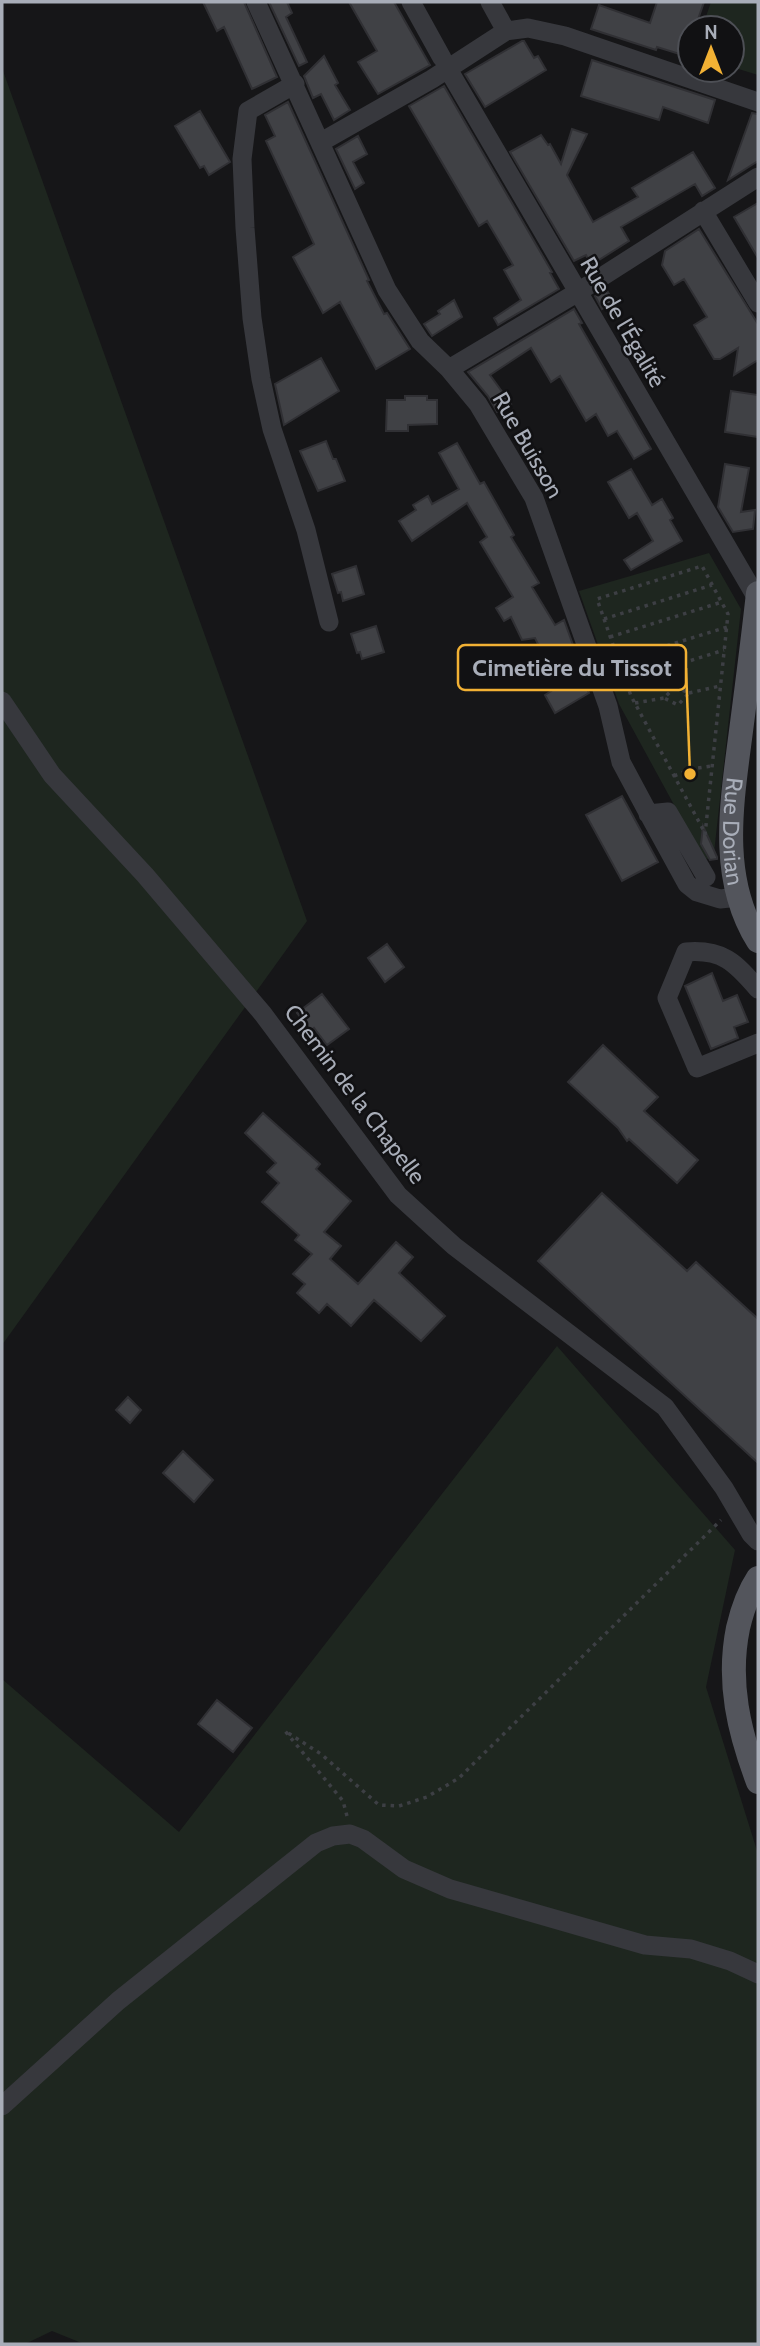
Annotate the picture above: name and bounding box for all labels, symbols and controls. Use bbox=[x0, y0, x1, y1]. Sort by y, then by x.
north arrow bbox=[676, 14, 746, 84]
text: N bbox=[704, 21, 718, 44]
street label: Rue de l'Égalité bbox=[574, 251, 673, 392]
street label: Rue Buisson bbox=[486, 387, 570, 503]
callout: Cimetière du Tissot bbox=[458, 645, 686, 690]
text: Cimetière du Tissot bbox=[472, 653, 672, 682]
street label: Rue Dorian bbox=[717, 776, 750, 888]
street label: Chemin de la Chapelle bbox=[278, 999, 432, 1190]

